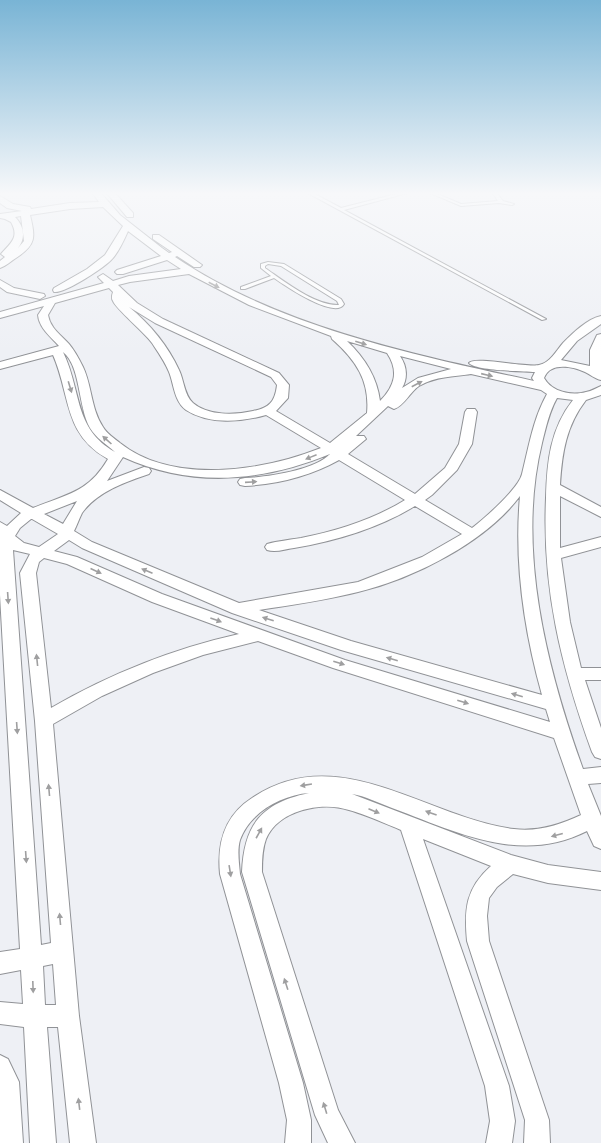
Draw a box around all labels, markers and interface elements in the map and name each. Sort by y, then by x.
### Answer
one-way arrow [208,282,220,288]
one-way arrow [355,340,367,346]
one-way arrow [480,372,493,378]
one-way arrow [412,380,423,387]
one-way arrow [67,381,73,393]
one-way arrow [102,435,113,444]
one-way arrow [306,454,317,460]
one-way arrow [245,479,257,486]
one-way arrow [90,568,101,574]
one-way arrow [142,568,153,574]
one-way arrow [5,592,12,604]
one-way arrow [262,616,274,622]
one-way arrow [211,617,223,623]
one-way arrow [34,654,41,666]
one-way arrow [385,656,397,662]
one-way arrow [333,661,345,667]
one-way arrow [510,692,522,698]
one-way arrow [457,699,469,705]
one-way arrow [14,722,21,734]
one-way arrow [300,782,312,788]
one-way arrow [46,784,53,796]
one-way arrow [369,808,380,814]
one-way arrow [424,810,436,816]
one-way arrow [255,827,262,838]
one-way arrow [550,832,562,838]
one-way arrow [22,851,29,863]
one-way arrow [227,865,233,877]
one-way arrow [57,913,63,925]
one-way arrow [283,977,289,989]
one-way arrow [30,981,36,994]
one-way arrow [75,1098,82,1110]
one-way arrow [322,1101,328,1113]

